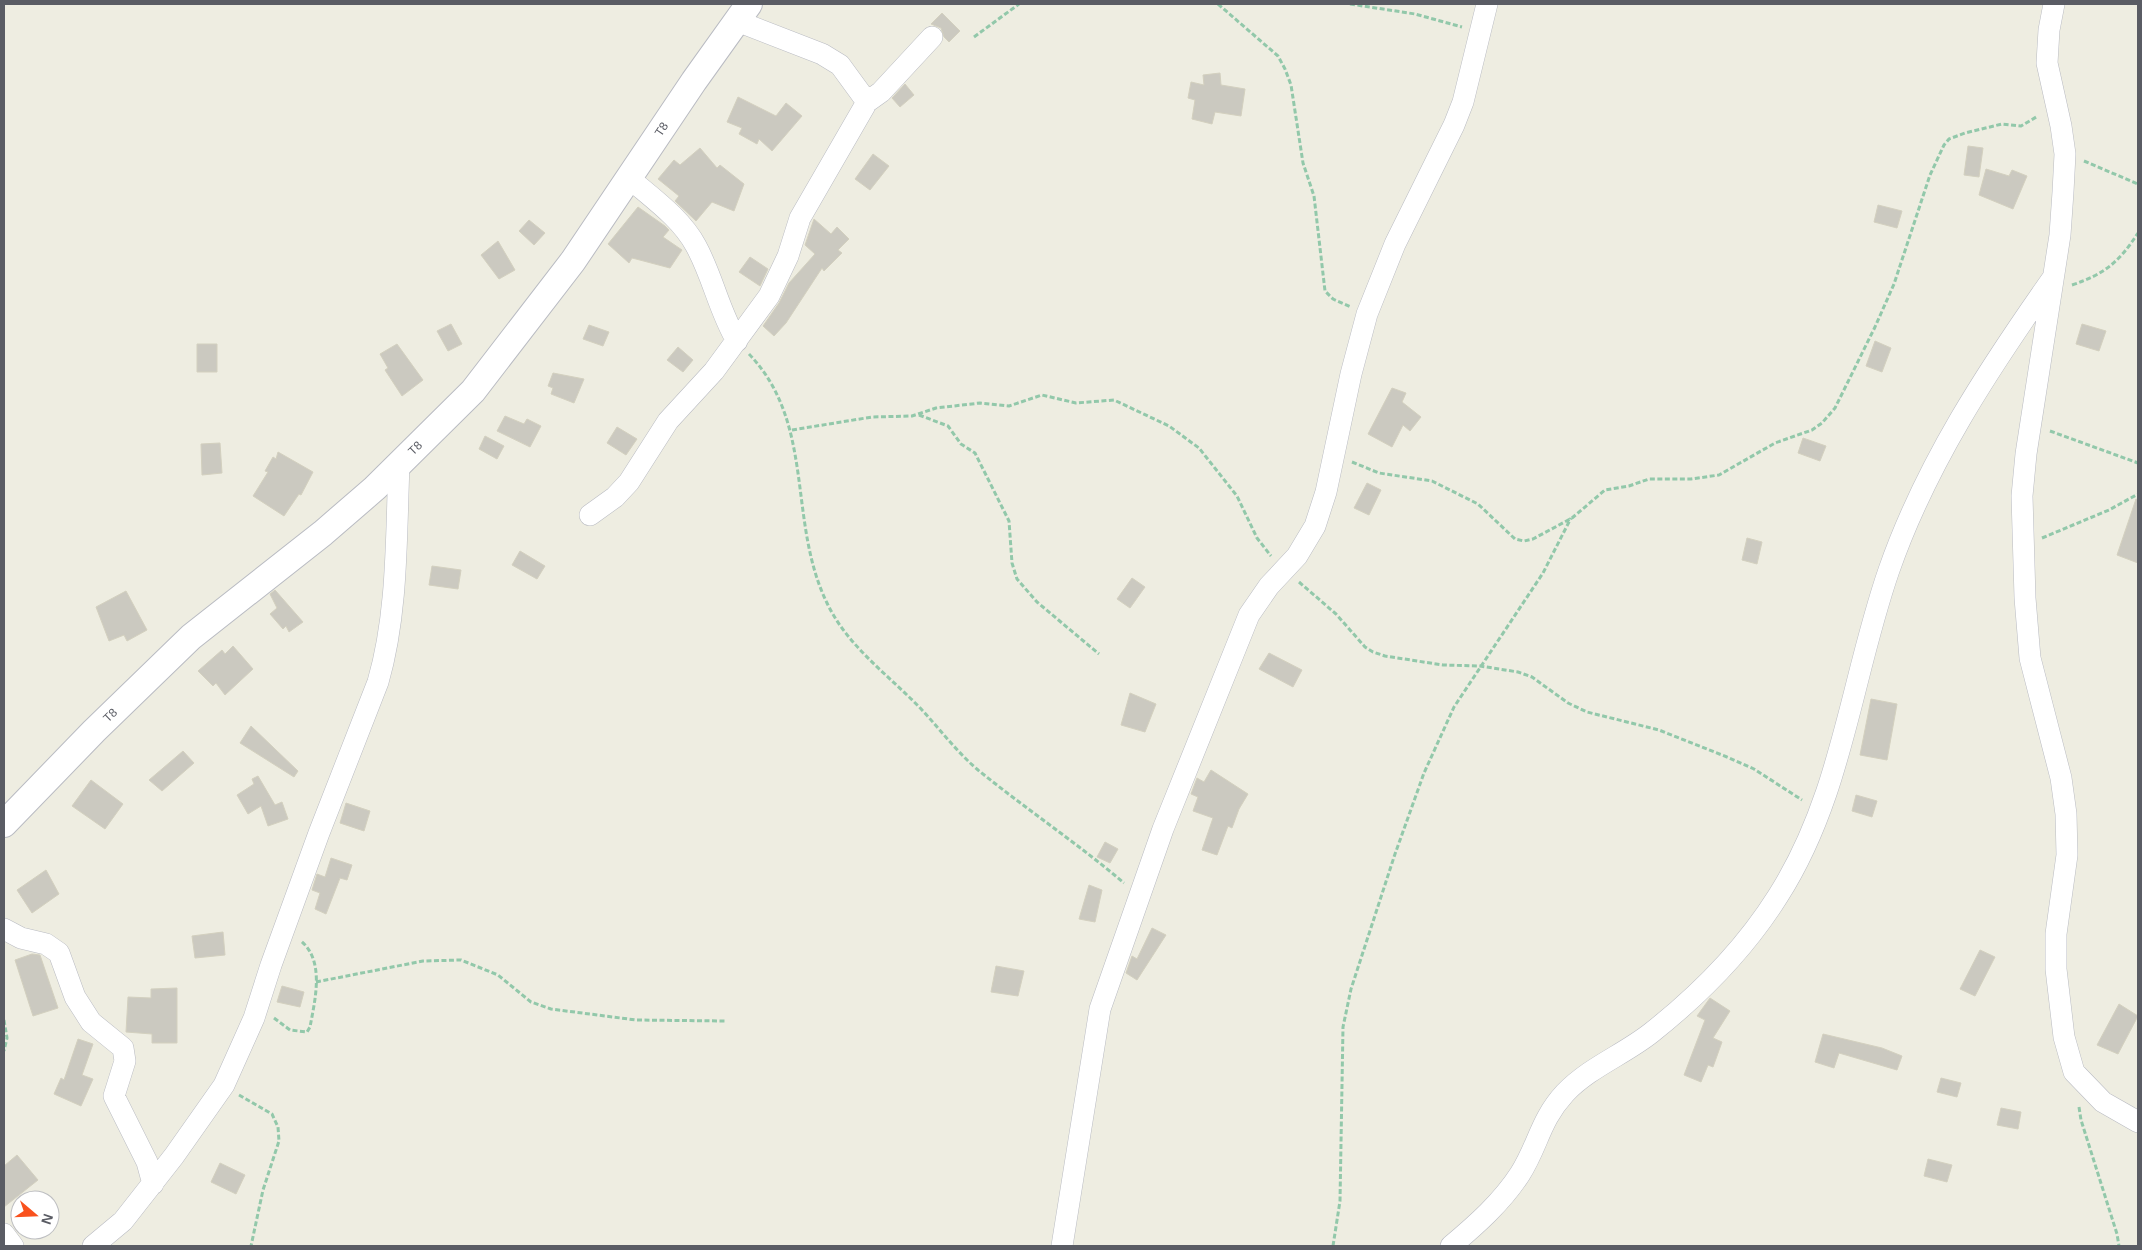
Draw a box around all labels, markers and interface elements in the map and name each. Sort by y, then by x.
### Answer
street label: T8 [652,119,671,139]
street label: T8 [405,438,425,458]
street label: T8 [100,705,120,725]
north arrow [10,1190,60,1240]
text: N [38,1212,57,1227]

